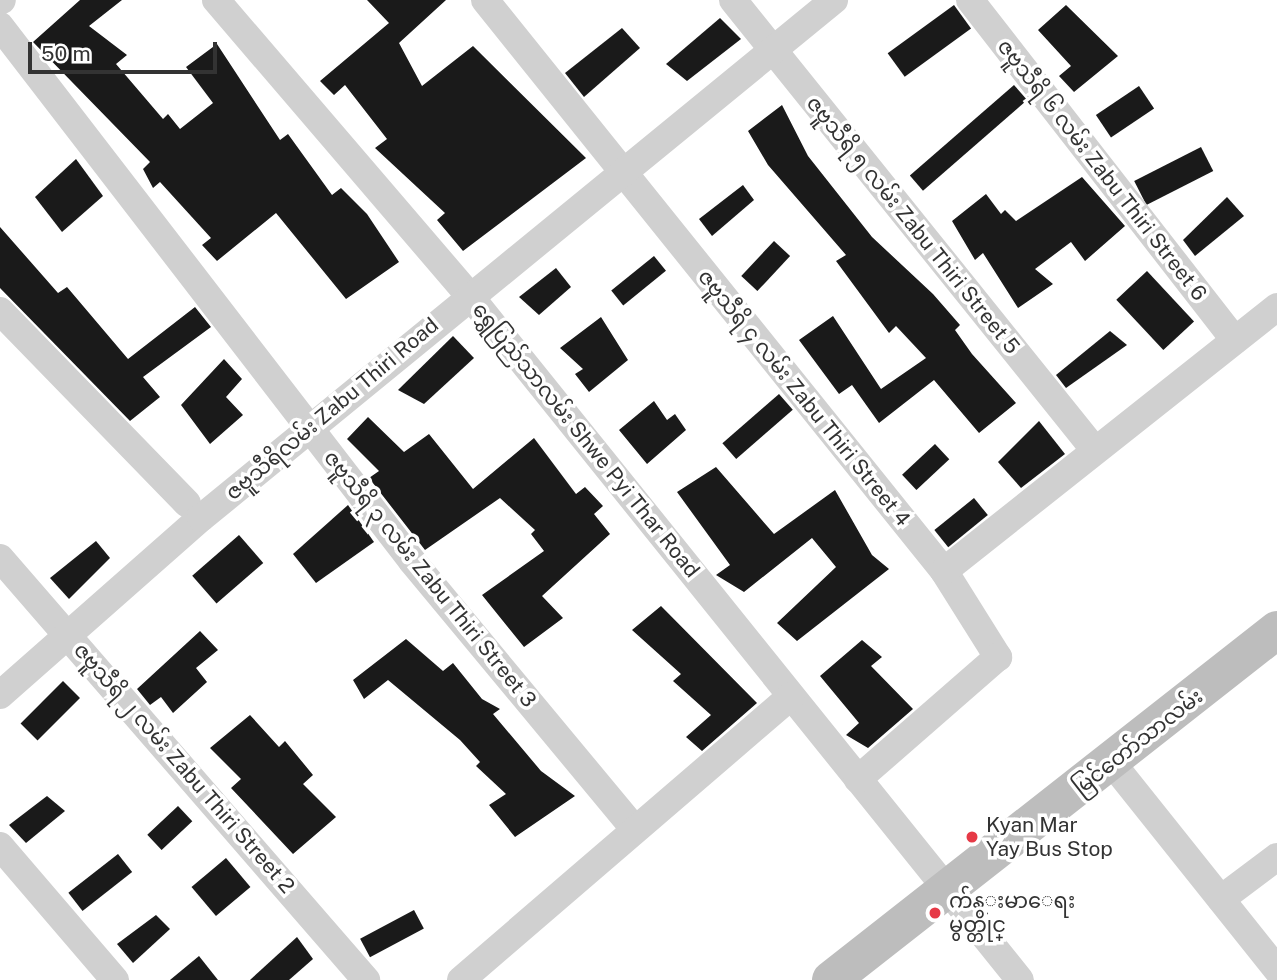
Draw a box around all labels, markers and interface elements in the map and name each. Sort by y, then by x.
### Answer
scale bar [32,28,220,72]
street label: ဇဗူသီရိ ၆ လမ်း Zabu Thiri Street 6 [992,34,1212,306]
text: 50 m [41,41,91,66]
street label: ဇဗူသီရိ ၅ လမ်း Zabu Thiri Street 5 [801,91,1025,359]
street label: ဇဗူသီရိ ၄ လမ်း Zabu Thiri Street 4 [693,265,915,531]
street label: ရွှေပြည်သာလမ်း Shwe Pyi Thar Road [467,297,705,583]
street label: ဇဗူသီရိလမ်း Zabu Thiri Road [221,313,443,505]
street label: ဇဗူသီရိ ၃ လမ်း Zabu Thiri Street 3 [319,446,541,712]
street label: ဇဗူသီရိ ၂ လမ်း Zabu Thiri Street 2 [68,638,300,898]
street label: မြင်တော်သာလမ်း [1068,684,1208,800]
place label: Kyan Mar Yay Bus Stop [986,812,1113,862]
marker: Kyan Mar Yay Bus Stop [964,829,980,845]
place label: က်န္းမာေရး မွတ္တိုင္ [949,888,1075,938]
marker: က်န္းမာေရး မွတ္တိုင္ [927,905,943,921]

